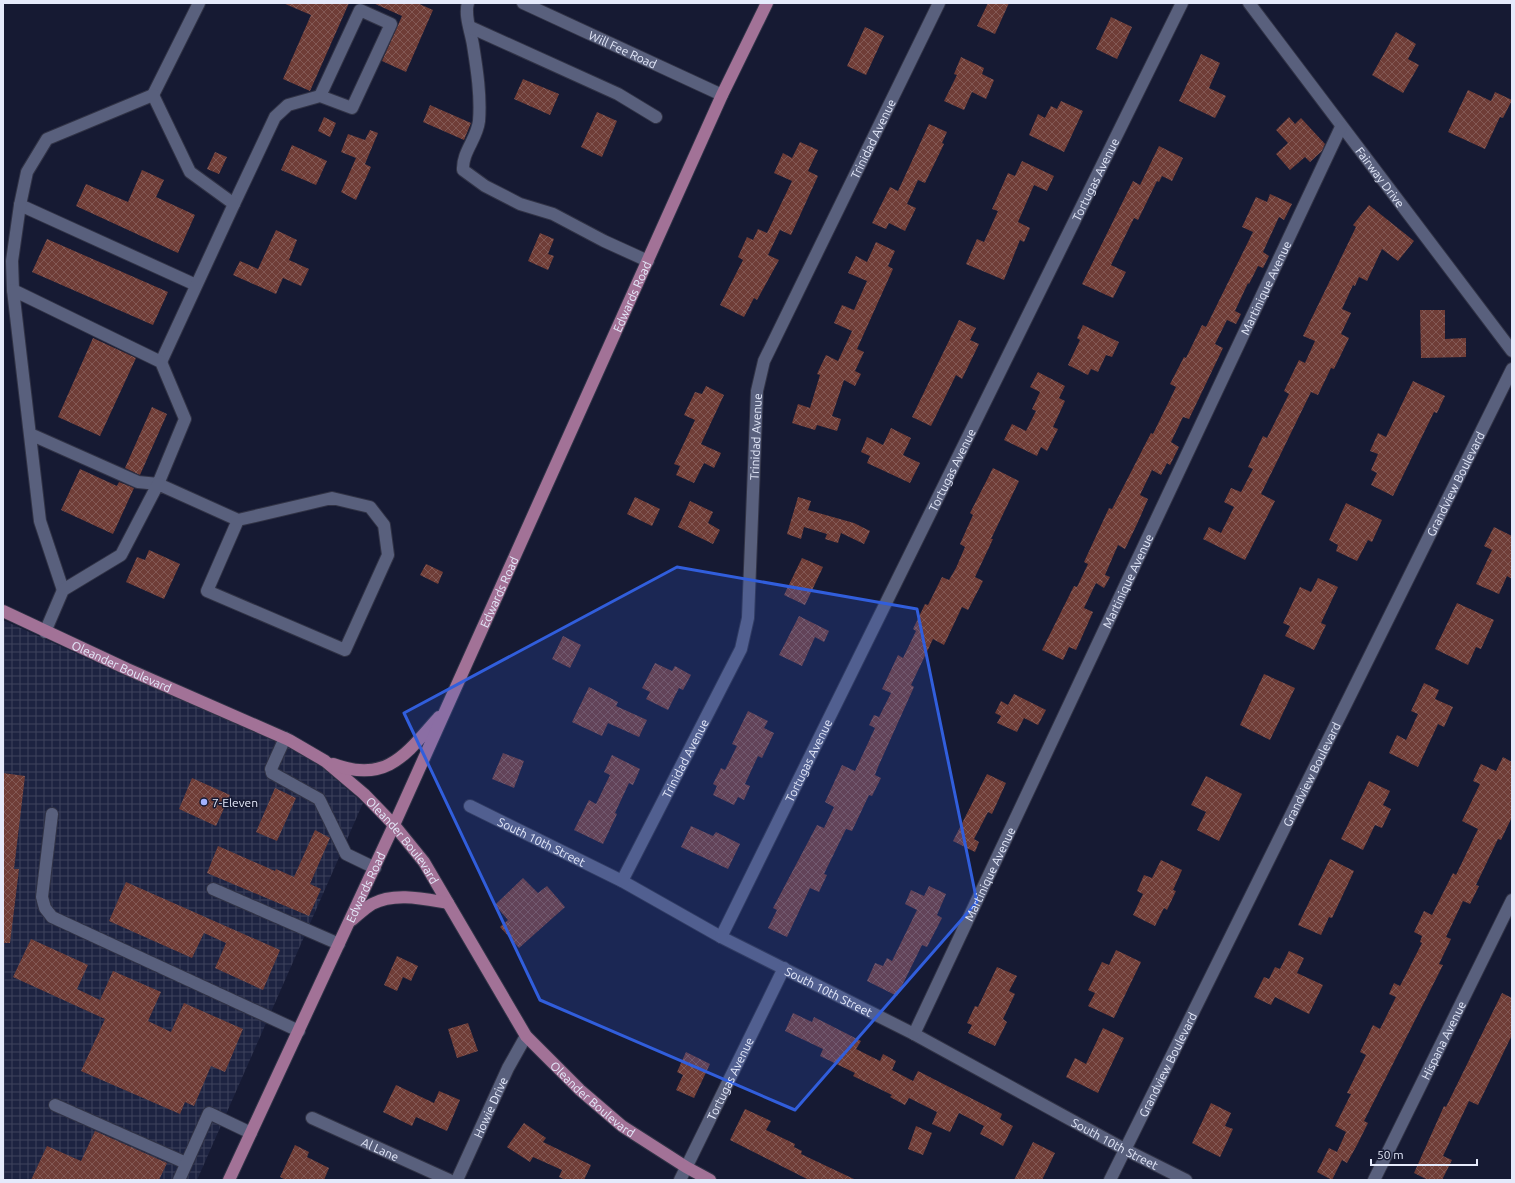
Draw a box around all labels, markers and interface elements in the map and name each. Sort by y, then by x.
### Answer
street label: Will Fee Road [587,28,659,70]
street label: Trinidad Avenue [848,97,898,181]
street label: Tortugas Avenue [1069,136,1121,223]
street label: Fairway Drive [1353,144,1407,210]
street label: Martinique Avenue [1238,239,1293,337]
street label: Edwards Road [610,259,653,334]
street label: Trinidad Avenue [747,393,763,480]
street label: Tortugas Avenue [926,426,978,513]
street label: Grandview Boulevard [1424,429,1486,538]
street label: Martinique Avenue [1100,532,1155,630]
street label: Edwards Road [477,554,520,629]
street label: Oleander Boulevard [70,638,174,694]
street label: Trinidad Avenue [659,717,711,800]
street label: Tortugas Avenue [782,717,834,804]
street label: Grandview Boulevard [1280,720,1343,829]
street label: Oleander Boulevard [364,794,442,886]
place label: 7-Eleven [212,796,258,809]
marker: 7-Eleven [199,797,209,807]
street label: South 10th Street [496,814,588,869]
street label: Martinique Avenue [962,825,1017,923]
street label: Edwards Road [343,850,387,924]
street label: South 10th Street [783,964,875,1019]
street label: Hispana Avenue [1418,999,1468,1082]
street label: Grandview Boulevard [1136,1010,1199,1119]
street label: Tortugas Avenue [704,1035,756,1122]
street label: Oleander Boulevard [548,1058,638,1139]
street label: Howie Drive [471,1075,510,1140]
street label: South 10th Street [1069,1115,1161,1172]
street label: Al Lane [360,1135,401,1163]
scale bar [1371,1141,1477,1167]
text: 50 m [1377,1148,1404,1161]

